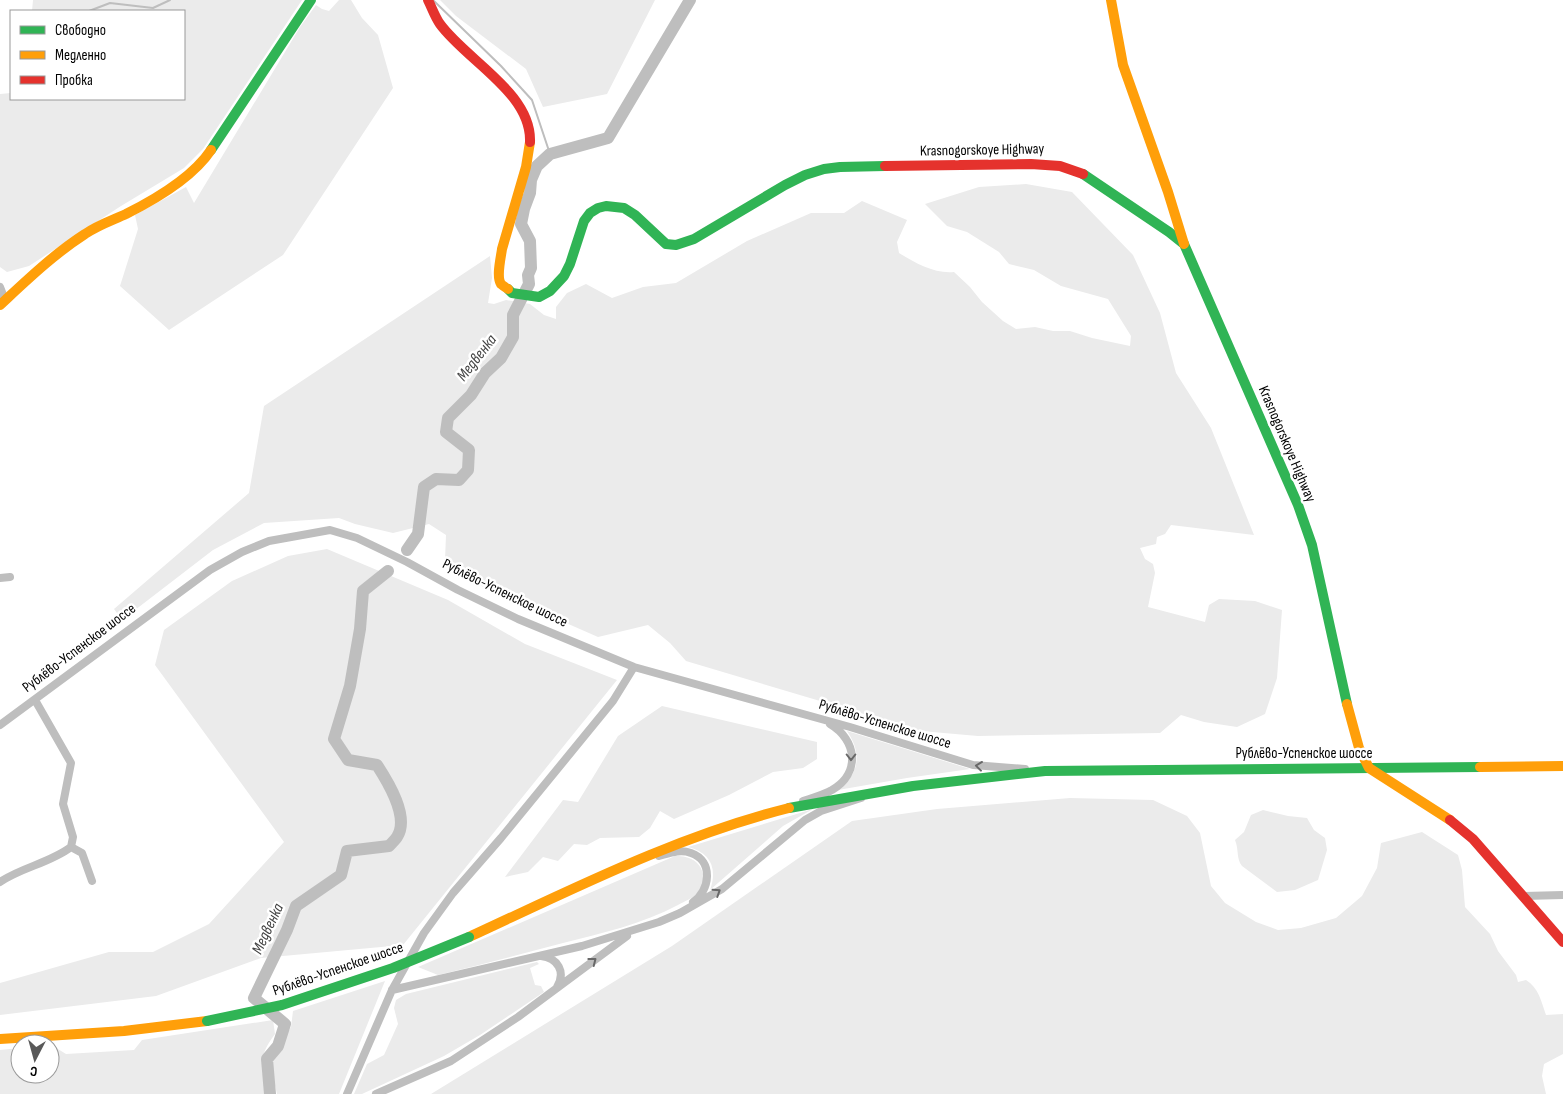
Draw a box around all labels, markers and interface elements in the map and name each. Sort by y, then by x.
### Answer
legend [10,10,185,100]
text: Свободно [55,21,106,40]
text: Медленно [55,46,106,65]
text: Пробка [55,71,93,90]
street label: Krasnogorskoye Highway [920,139,1045,161]
water label: Медвенка [453,331,501,385]
street label: Krasnogorskoye Highway [1254,383,1320,505]
street label: Рублёво-Успенское шоссе [439,554,571,632]
street label: Рублёво-Успенское шоссе [19,599,139,697]
street label: Рублёво-Успенское шоссе [817,695,953,753]
street label: Рублёво-Успенское шоссе [1235,744,1373,763]
one-way arrow [846,754,856,761]
one-way arrow [975,761,983,772]
one-way arrow [712,888,721,898]
water label: Медвенка [248,900,288,957]
street label: Рублёво-Успенское шоссе [270,938,406,1000]
one-way arrow [587,958,596,966]
north arrow [10,1034,60,1084]
text: С [29,1063,38,1080]

